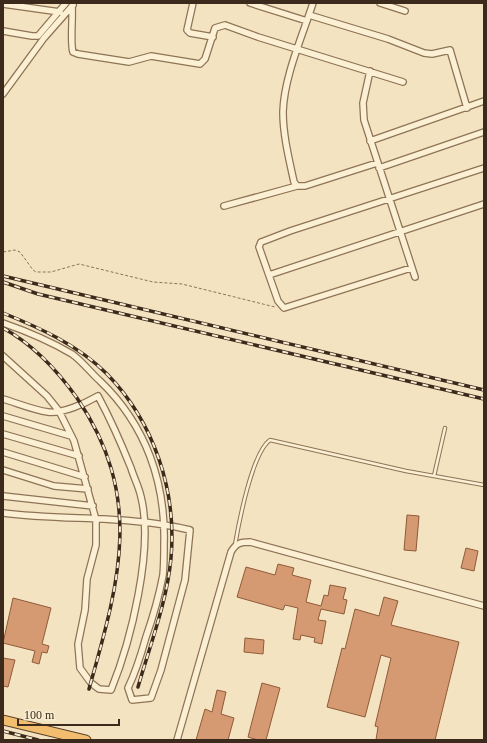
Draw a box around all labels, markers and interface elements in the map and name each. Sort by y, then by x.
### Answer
scale bar [18,701,119,727]
text: 100 m [24,708,55,722]

